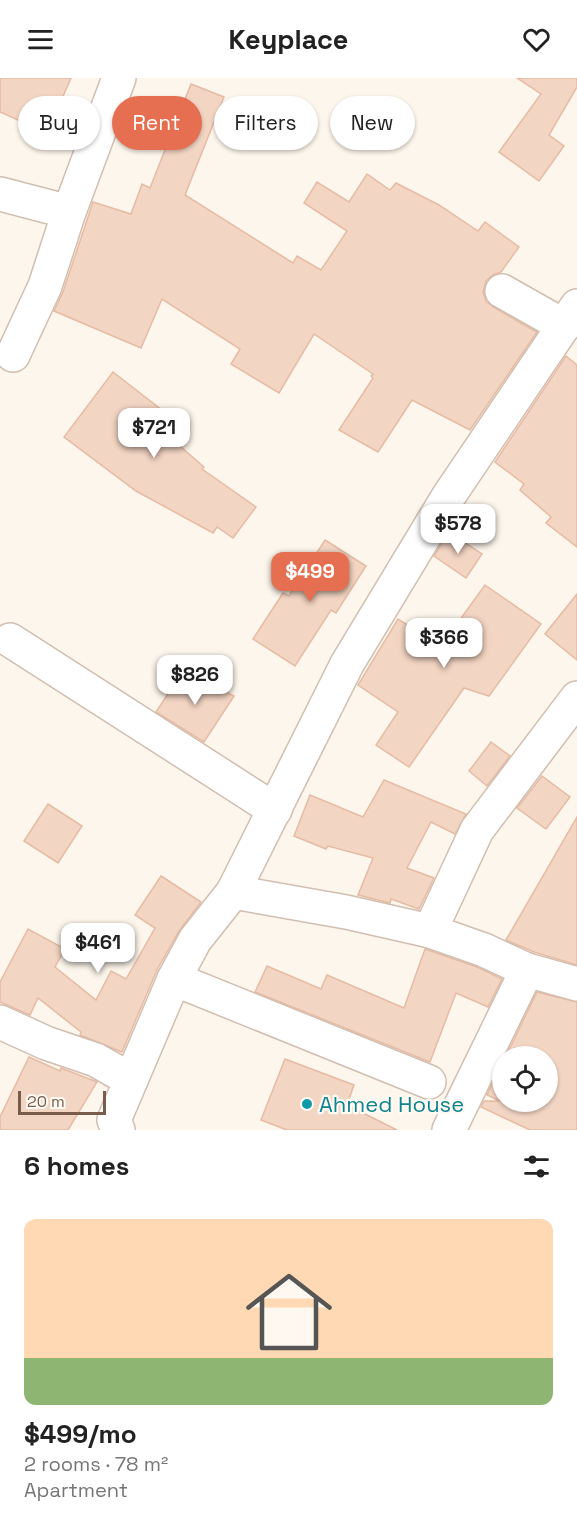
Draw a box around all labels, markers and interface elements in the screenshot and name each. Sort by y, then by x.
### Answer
text: Keyplace [229,22,348,57]
icon: menu [24,23,57,56]
icon: heart [520,23,553,56]
chip: Buy [18,96,100,150]
chip: Rent [112,96,202,150]
chip: Filters [214,96,318,150]
chip: New [330,96,415,150]
pin: $721 [118,408,190,459]
text: $721 [132,414,176,440]
pin: $578 [422,504,494,555]
text: $578 [435,510,481,536]
pin: $499 [274,552,346,603]
text: $499 [285,558,335,584]
pin: $366 [408,618,480,669]
text: $366 [420,624,469,650]
pin: $826 [159,655,231,706]
text: $826 [171,661,219,687]
pin: $461 [62,923,134,974]
text: $461 [75,929,121,955]
map controls [492,1046,558,1112]
button: locate [492,1046,558,1112]
scale bar [18,1088,106,1116]
place label: Ahmed House [319,1090,464,1118]
text: 20 m [27,1091,65,1112]
marker: Ahmed House [300,1097,314,1111]
text: 6 homes [24,1149,129,1183]
icon: filters [520,1150,553,1183]
icon: home [235,1258,343,1366]
text: $499/mo [24,1417,137,1451]
text: 2 rooms · 78 m² [24,1451,168,1477]
text: Apartment [24,1477,128,1503]

